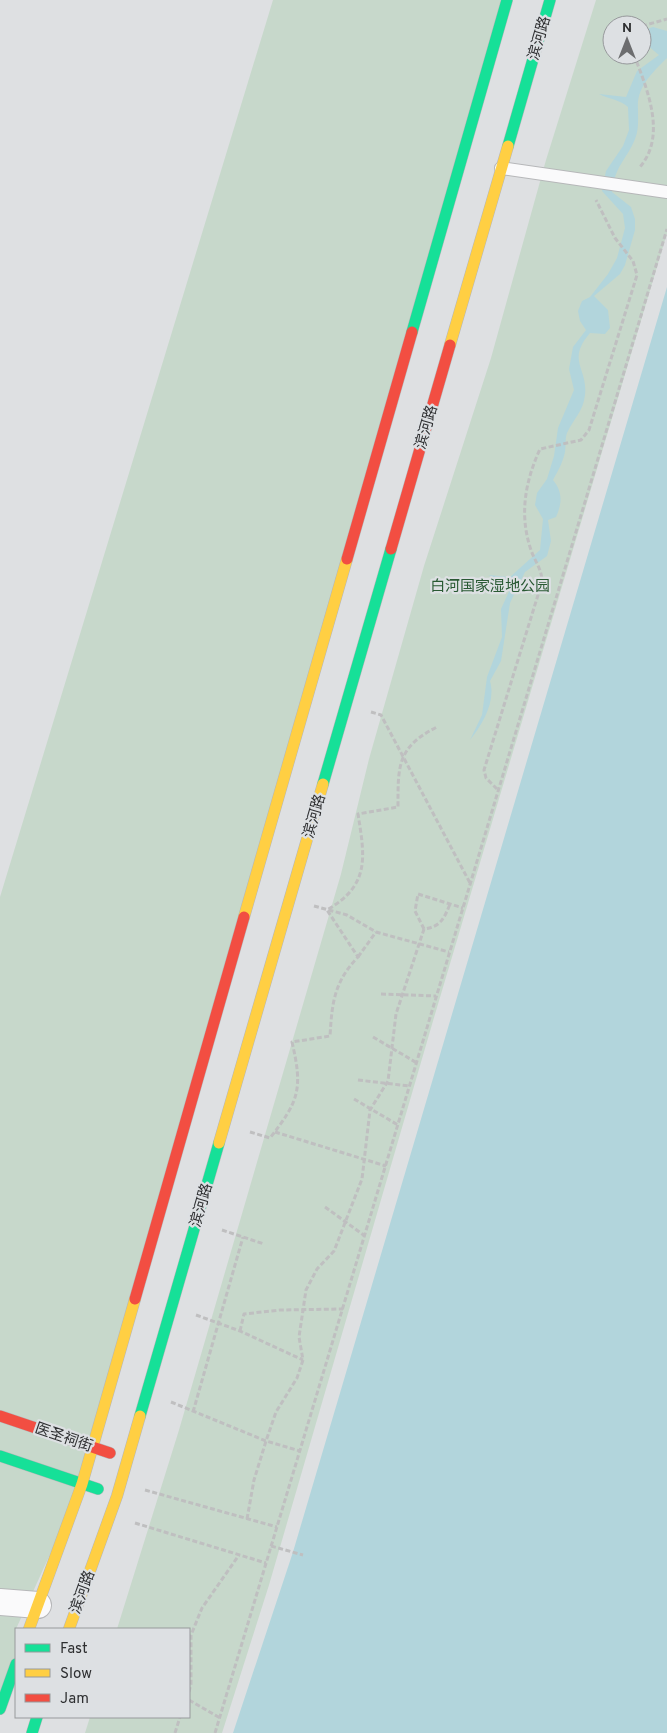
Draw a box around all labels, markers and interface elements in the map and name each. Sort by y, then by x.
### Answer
street label: 滨河路 [525,14,556,63]
north arrow [602,15,652,65]
text: N [622,20,632,37]
street label: 滨河路 [412,403,443,452]
park label: 白河国家湿地公园 [430,578,550,597]
street label: 滨河路 [300,792,331,841]
street label: 滨河路 [187,1181,218,1230]
street label: 医圣祠街 [32,1420,95,1457]
street label: 滨河路 [67,1568,100,1617]
legend [15,1628,190,1718]
text: Fast [60,1640,88,1659]
text: Slow [60,1665,92,1684]
text: Jam [60,1690,89,1709]

